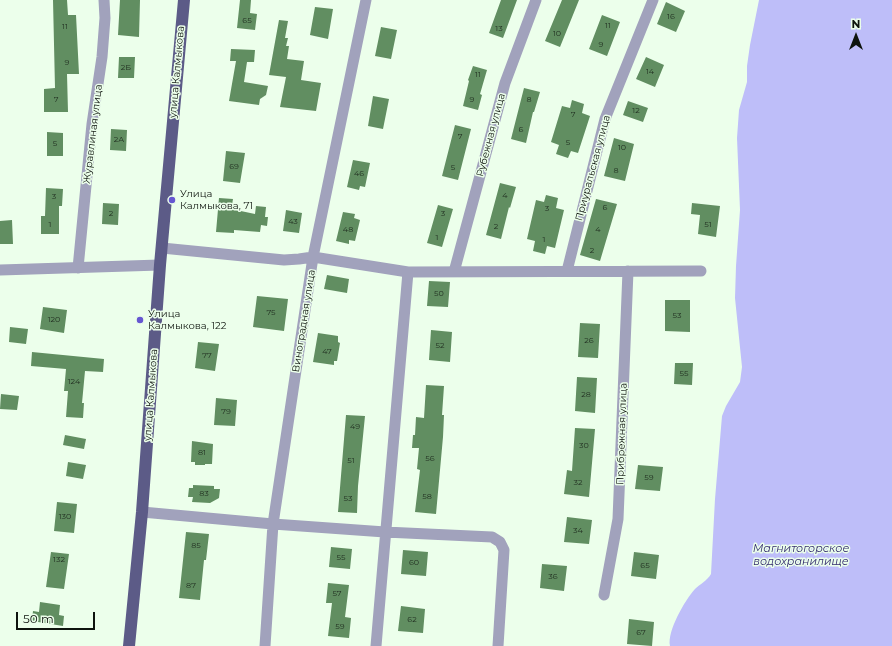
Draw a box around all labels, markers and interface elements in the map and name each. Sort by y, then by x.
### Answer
house number: 16 [667,12,675,22]
house number: 65 [242,16,252,26]
north arrow [836,16,876,56]
text: N [852,17,860,31]
house number: 11 [605,21,611,31]
house number: 11 [62,22,68,32]
house number: 13 [495,24,503,34]
street label: улица Калмыкова [167,25,187,119]
house number: 10 [553,29,561,39]
house number: 9 [599,40,603,50]
house number: 9 [65,58,69,68]
house number: 2Б [121,63,131,73]
house number: 14 [646,67,654,77]
house number: 11 [475,70,481,80]
street label: Журавлиная улица [81,84,105,184]
street label: Рубежная улица [474,92,508,178]
house number: 7 [54,95,58,105]
house number: 9 [470,95,474,105]
house number: 8 [526,95,532,105]
house number: 12 [632,106,640,116]
house number: 7 [571,110,575,120]
street label: Приуральская улица [573,114,613,222]
house number: 6 [519,125,523,135]
house number: 7 [458,132,462,142]
house number: 2А [114,135,124,145]
house number: 5 [566,138,570,148]
house number: 5 [53,139,57,149]
house number: 10 [618,143,626,153]
house number: 69 [229,162,239,172]
house number: 5 [451,163,455,173]
house number: 8 [613,166,619,176]
house number: 46 [354,169,364,179]
place label: Улица Калмыкова, 71 [180,188,253,212]
house number: 4 [502,191,508,201]
house number: 3 [52,192,56,202]
marker: Улица Калмыкова, 71 [167,195,177,205]
house number: 6 [603,203,607,213]
house number: 3 [545,204,549,214]
house number: 2 [109,209,113,219]
house number: 3 [441,209,445,219]
house number: 43 [288,217,298,227]
house number: 1 [49,220,51,230]
house number: 51 [704,220,712,230]
house number: 2 [494,222,498,232]
house number: 48 [343,225,353,235]
house number: 4 [595,225,601,235]
house number: 1 [436,233,438,243]
house number: 1 [543,235,545,245]
house number: 2 [590,246,594,256]
street label: Виноградная улица [290,269,318,373]
house number: 50 [434,289,444,299]
place label: Улица Калмыкова, 122 [148,308,226,332]
house number: 75 [266,308,276,318]
house number: 53 [673,311,681,321]
house number: 120 [48,315,60,325]
marker: Улица Калмыкова, 122 [135,315,145,325]
house number: 26 [584,336,594,346]
house number: 52 [435,341,445,351]
house number: 47 [322,347,332,357]
street label: улица Калмыкова [142,348,160,442]
house number: 77 [202,351,212,361]
house number: 55 [679,369,689,379]
house number: 124 [68,377,80,387]
street label: Прибрежная улица [614,383,630,485]
house number: 28 [581,390,591,400]
house number: 79 [221,407,231,417]
house number: 49 [350,422,360,432]
house number: 30 [579,441,589,451]
house number: 81 [198,448,206,458]
house number: 56 [425,454,435,464]
house number: 51 [347,456,355,466]
house number: 59 [644,473,654,483]
house number: 32 [573,478,583,488]
house number: 83 [199,489,209,499]
house number: 58 [422,492,432,502]
house number: 53 [344,494,352,504]
house number: 130 [59,512,71,522]
house number: 34 [573,526,583,536]
house number: 85 [191,541,201,551]
water label: Магнитогорское водохранилище [753,542,849,568]
house number: 55 [336,553,346,563]
house number: 132 [53,555,65,565]
house number: 60 [409,558,419,568]
house number: 65 [640,561,650,571]
house number: 36 [548,572,558,582]
house number: 87 [186,581,196,591]
house number: 57 [332,589,342,599]
scale bar [18,604,97,630]
text: 50 m [23,611,54,626]
house number: 62 [407,615,417,625]
house number: 59 [335,622,345,632]
house number: 67 [636,628,646,638]

